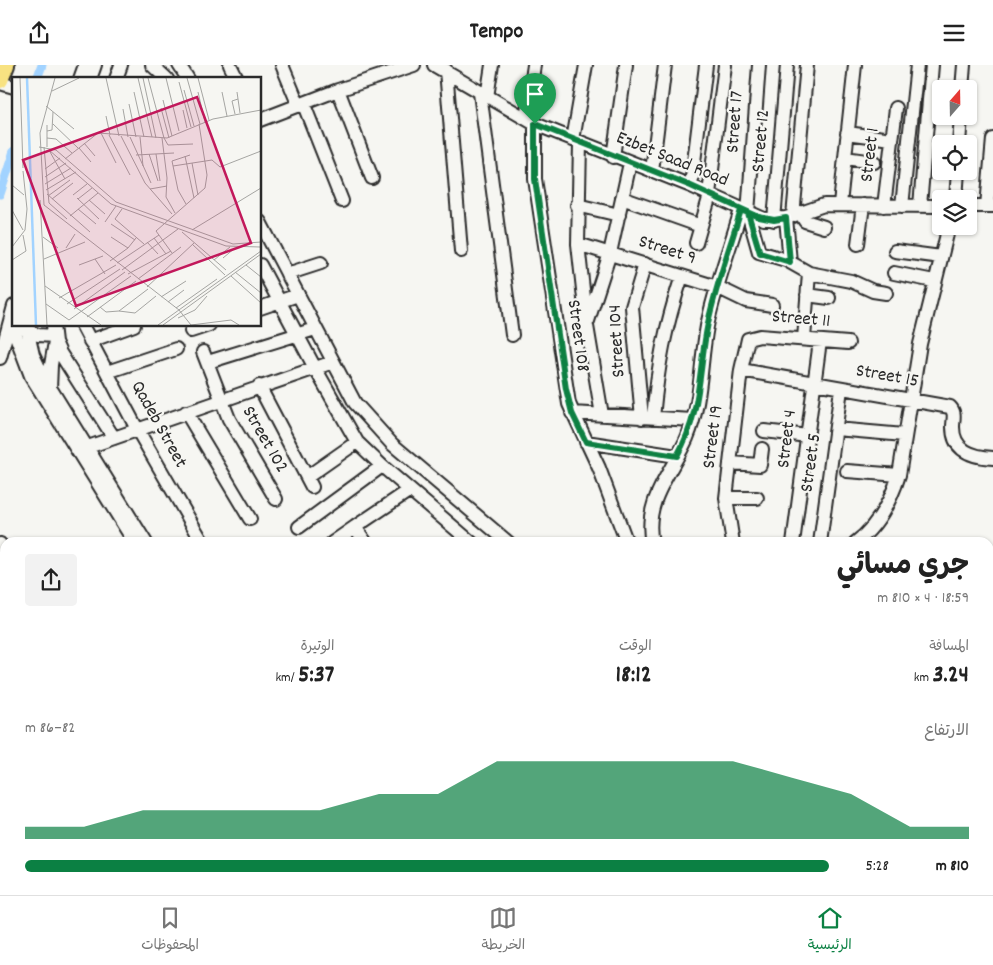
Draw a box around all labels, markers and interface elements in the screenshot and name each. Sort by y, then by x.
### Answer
text: Tempo [470,17,523,48]
icon: share [25,19,53,47]
icon: menu [940,19,968,47]
pin [514,73,556,124]
inset map [12,77,261,326]
icon: arrive [521,80,549,108]
north arrow [932,80,978,125]
map controls [932,80,977,235]
street label: Street 17 [720,90,752,154]
street label: Street 12 [746,108,778,174]
street label: Ezbet Saad Road [612,125,732,195]
street label: Street 1 [854,126,888,184]
button: locate [932,135,977,180]
button: layers [932,190,977,235]
street label: Street 9 [635,229,699,273]
street label: Street 108 [559,298,595,374]
street label: Street 104 [603,304,633,378]
street label: Street 11 [771,304,831,336]
street label: Street 15 [853,358,921,396]
street label: Qadeb Street [123,376,193,474]
street label: Street 102 [234,401,294,479]
street label: Street 19 [697,404,731,470]
street label: Street 4 [771,408,805,470]
street label: Street 5 [795,432,829,494]
text: جري مسائي [837,548,969,588]
button: share [25,554,77,606]
text: 18:59 · 4 × 810 m [877,587,969,610]
text: الوتيرة [301,637,334,657]
text: الوقت [619,637,652,657]
text: المسافة [929,637,969,657]
text: 5:37 [298,658,334,694]
text: 18:12 [616,658,652,694]
text: 3.24 [932,658,969,694]
text: /km [275,668,298,688]
text: km [914,668,932,688]
text: 82–86 m [25,717,75,740]
text: الارتفاع [924,720,969,743]
text: 5:28 [866,855,889,878]
text: 810 m [936,855,969,878]
tab: المحفوظات [141,904,199,957]
tab: الخريطة [482,904,525,957]
tab: الرئيسية [808,904,852,957]

